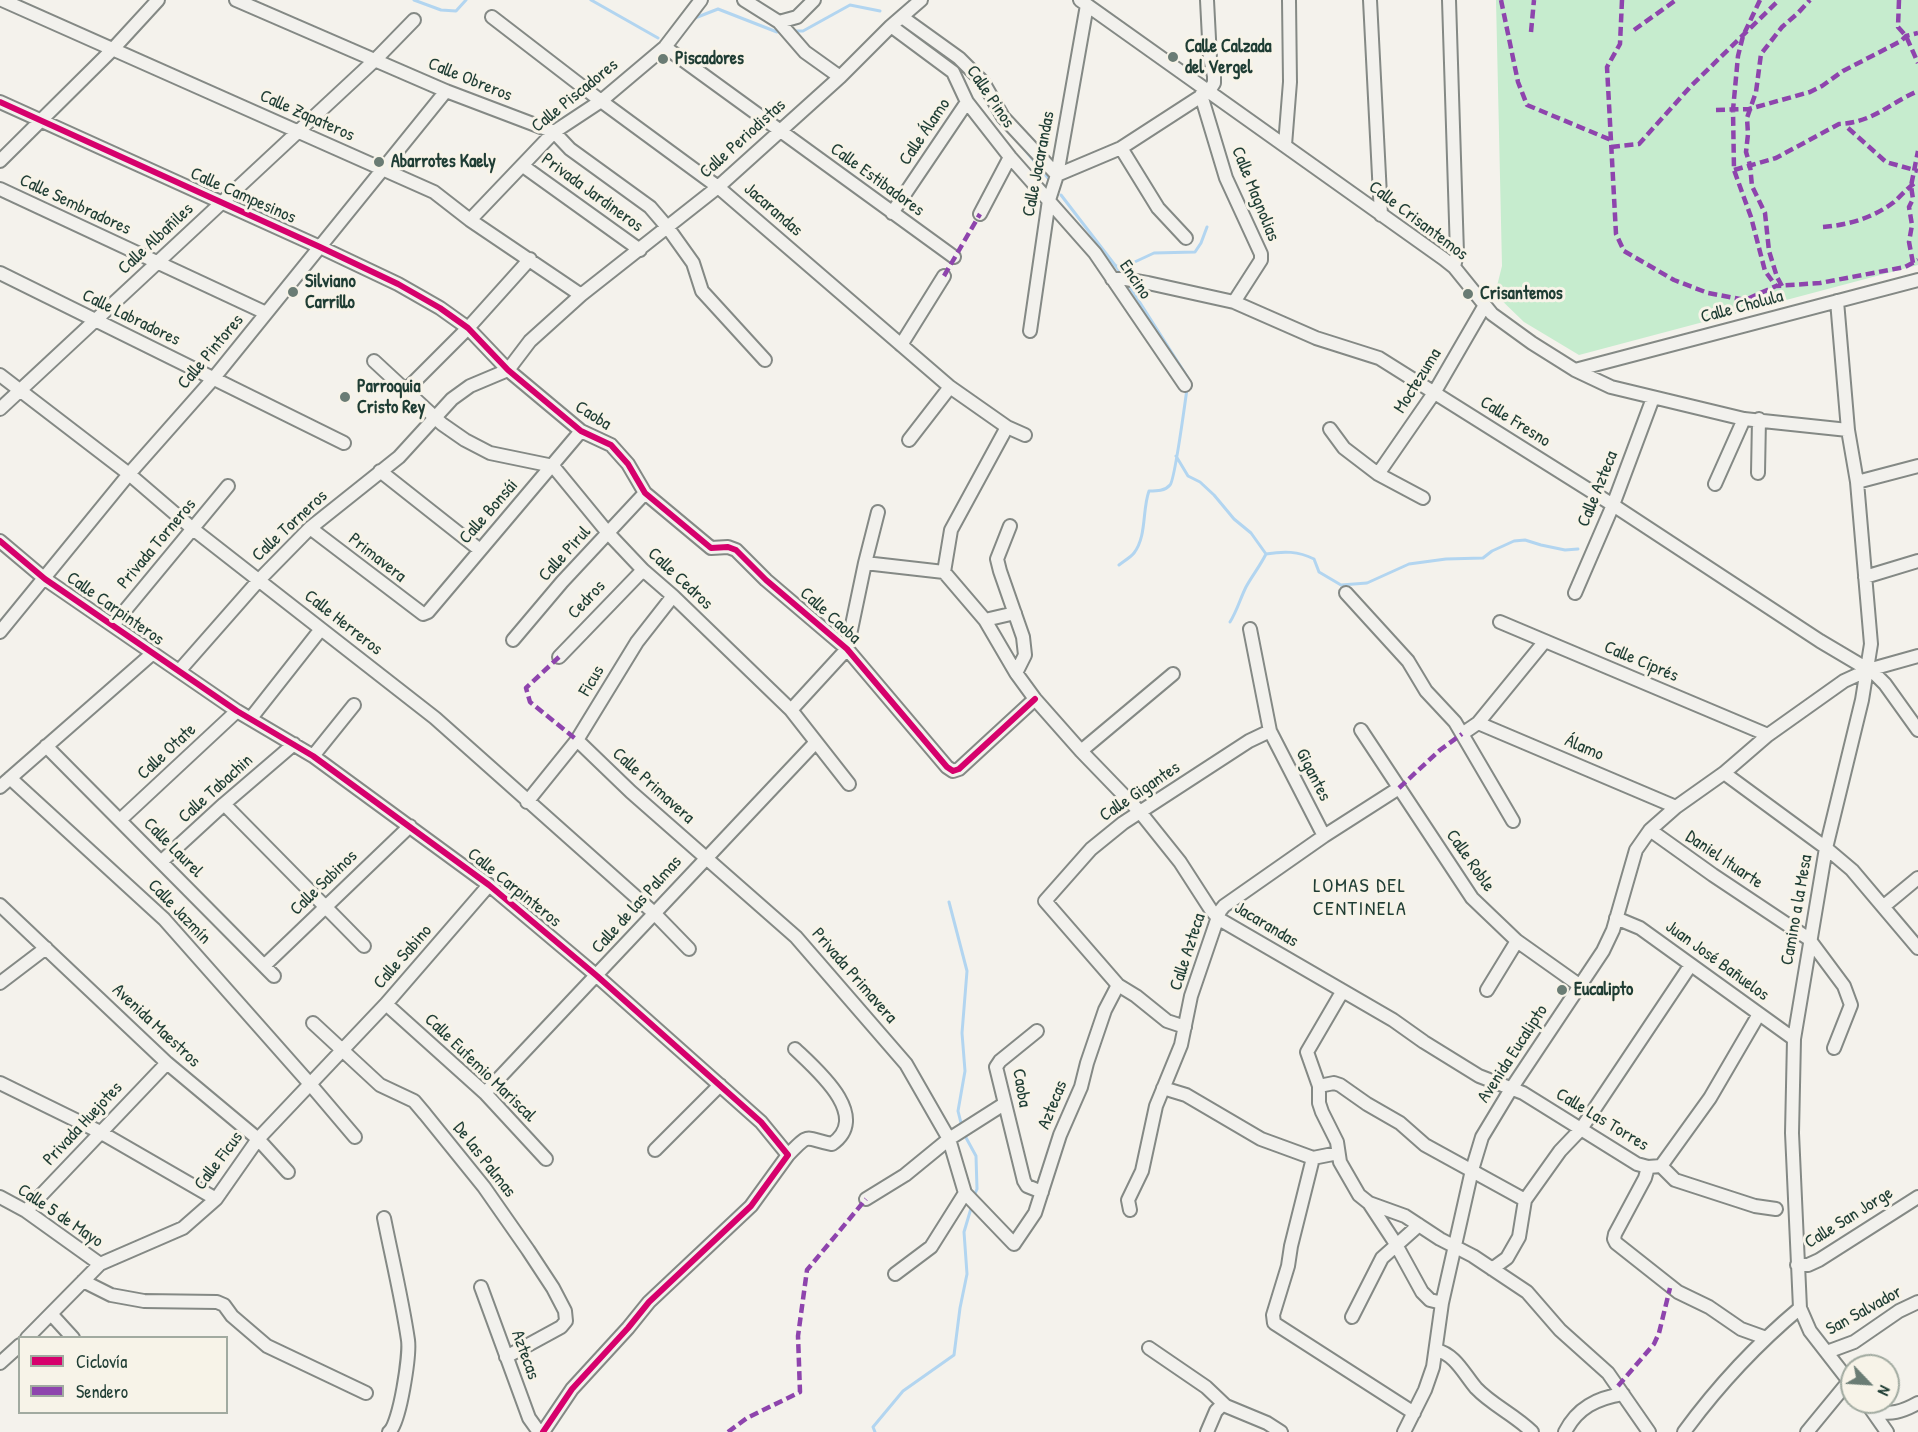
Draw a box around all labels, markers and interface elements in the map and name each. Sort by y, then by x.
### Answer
place label: Calle Calzada del Vergel [1185,36,1272,78]
place label: Piscadores [675,48,744,70]
marker: Calle Calzada del Vergel [1166,50,1180,64]
marker: Piscadores [656,52,670,66]
street label: Calle Obreros [425,53,515,107]
street label: Calle Piscadores [527,55,623,137]
street label: Calle Pinos [961,62,1019,132]
street label: Calle Zapateros [256,86,358,146]
street label: Calle Álamo [895,94,955,170]
street label: Calle Periodistas [696,95,790,183]
street label: Calle Jacarandas [1018,109,1060,219]
street label: Calle Estibadores [826,139,928,221]
street label: Calle Magnolias [1226,144,1284,244]
street label: Privada Jardineros [537,149,647,237]
place label: Abarrotes Kaely [391,151,496,173]
marker: Abarrotes Kaely [372,155,386,169]
street label: Calle Campesinos [187,163,299,229]
street label: Calle Sembradores [16,170,134,240]
street label: Calle Crisantemos [1364,177,1472,265]
street label: Jacarandas [739,179,807,241]
street label: Calle Albañiles [114,199,198,279]
street label: Encino [1114,256,1156,304]
place label: Silviano Carrillo [305,271,356,314]
place label: Crisantemos [1480,283,1563,305]
street label: Calle Labradores [78,285,184,351]
marker: Silviano Carrillo [286,285,300,299]
street label: Calle Cholula [1698,286,1786,328]
marker: Crisantemos [1461,287,1475,301]
street label: Calle Pintores [173,310,249,394]
street label: Moctezuma [1390,345,1446,417]
place label: Parroquia Cristo Rey [357,376,425,418]
marker: Parroquia Cristo Rey [338,390,352,404]
street label: Calle Fresno [1476,392,1554,452]
street label: Caoba [571,397,615,435]
street label: Calle Azteca [1573,448,1623,530]
street label: Calle Bonsái [455,475,523,549]
street label: Calle Torneros [248,486,332,566]
street label: Privada Torneros [113,494,201,594]
street label: Calle Pirul [534,522,596,586]
street label: Primavera [344,529,410,587]
street label: Calle Cedros [643,543,717,615]
street label: Calle Carpinteros [62,567,168,651]
street label: Cedros [564,576,610,624]
street label: Calle Caoba [795,583,865,649]
street label: Calle Herreros [299,586,387,660]
street label: Calle Ciprés [1601,637,1681,687]
street label: Ficus [575,662,609,700]
street label: Calle Otate [133,719,201,785]
street label: Álamo [1561,730,1607,766]
street label: Calle Primavera [607,743,699,829]
street label: Gigantes [1291,745,1335,805]
street label: Calle Tabachin [174,750,258,828]
street label: Calle Gigantes [1096,757,1184,827]
street label: Calle Laurel [139,814,207,882]
street label: Calle Roble [1441,826,1499,896]
street label: Daniel Ituarte [1681,826,1767,894]
street label: Calle Carpinteros [463,844,565,932]
street label: Calle Sabinos [286,846,362,920]
street label: Calle de las Palmas [588,852,686,958]
street label: Camino a la Mesa [1777,853,1817,967]
street label: Calle Jazmín [143,875,215,949]
district label: LOMAS DEL CENTINELA [1313,875,1407,922]
street label: Jacarandas [1230,897,1302,953]
street label: Calle Azteca [1165,911,1211,993]
street label: Juan José Bañuelos [1661,916,1773,1006]
street label: Calle Sabino [369,920,437,994]
street label: Privada Primavera [807,924,901,1028]
place label: Eucalipto [1574,979,1633,1001]
street label: Avenida Maestros [107,980,205,1072]
marker: Eucalipto [1555,983,1569,997]
street label: Avenida Eucalipto [1473,1001,1553,1107]
street label: Calle Eufemio Mariscal [420,1009,540,1127]
street label: Caoba [1007,1067,1035,1109]
street label: Aztecas [1033,1077,1073,1133]
street label: Privada Huejotes [39,1078,127,1170]
street label: Calle Las Torres [1552,1084,1652,1156]
street label: De las Palmas [448,1118,520,1202]
street label: Calle Ficus [190,1127,248,1195]
street label: Calle 5 de Mayo [13,1179,107,1253]
street label: Calle San Jorge [1801,1182,1897,1254]
street label: San Salvador [1822,1281,1906,1341]
street label: Aztecas [506,1327,544,1383]
legend [18,1336,228,1414]
text: Ciclovía [76,1349,127,1374]
north arrow [1840,1354,1900,1414]
text: Sendero [76,1379,128,1404]
text: N [1873,1382,1896,1399]

